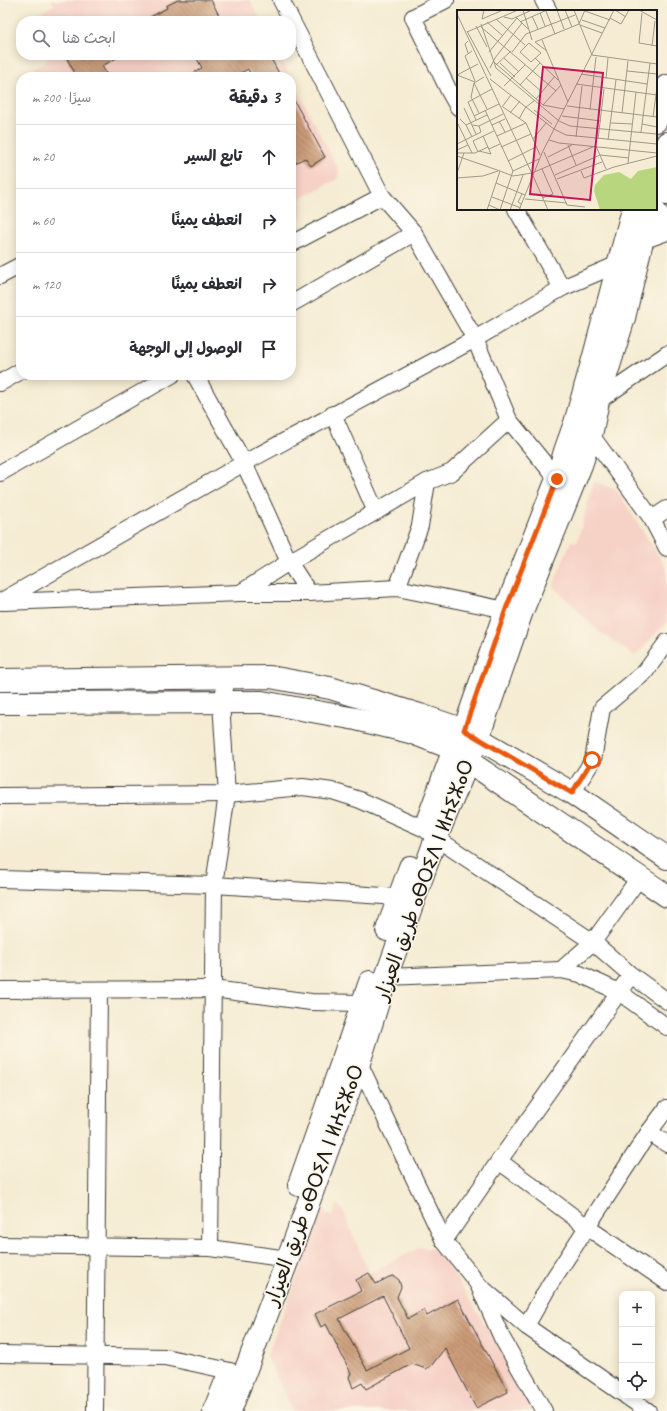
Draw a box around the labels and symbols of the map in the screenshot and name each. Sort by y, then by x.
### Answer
inset map [457,10,657,210]
route end [548,470,566,488]
route start [583,751,601,769]
street label: طريق العيزار ⴰⴱⵔⵉⴷ ⵏ ⵍⵄⵉⵣⴰⵔ [368,756,479,1006]
street label: طريق العيزار ⴰⴱⵔⵉⴷ ⵏ ⵍⵄⵉⵣⴰⵔ [258,1061,369,1311]

